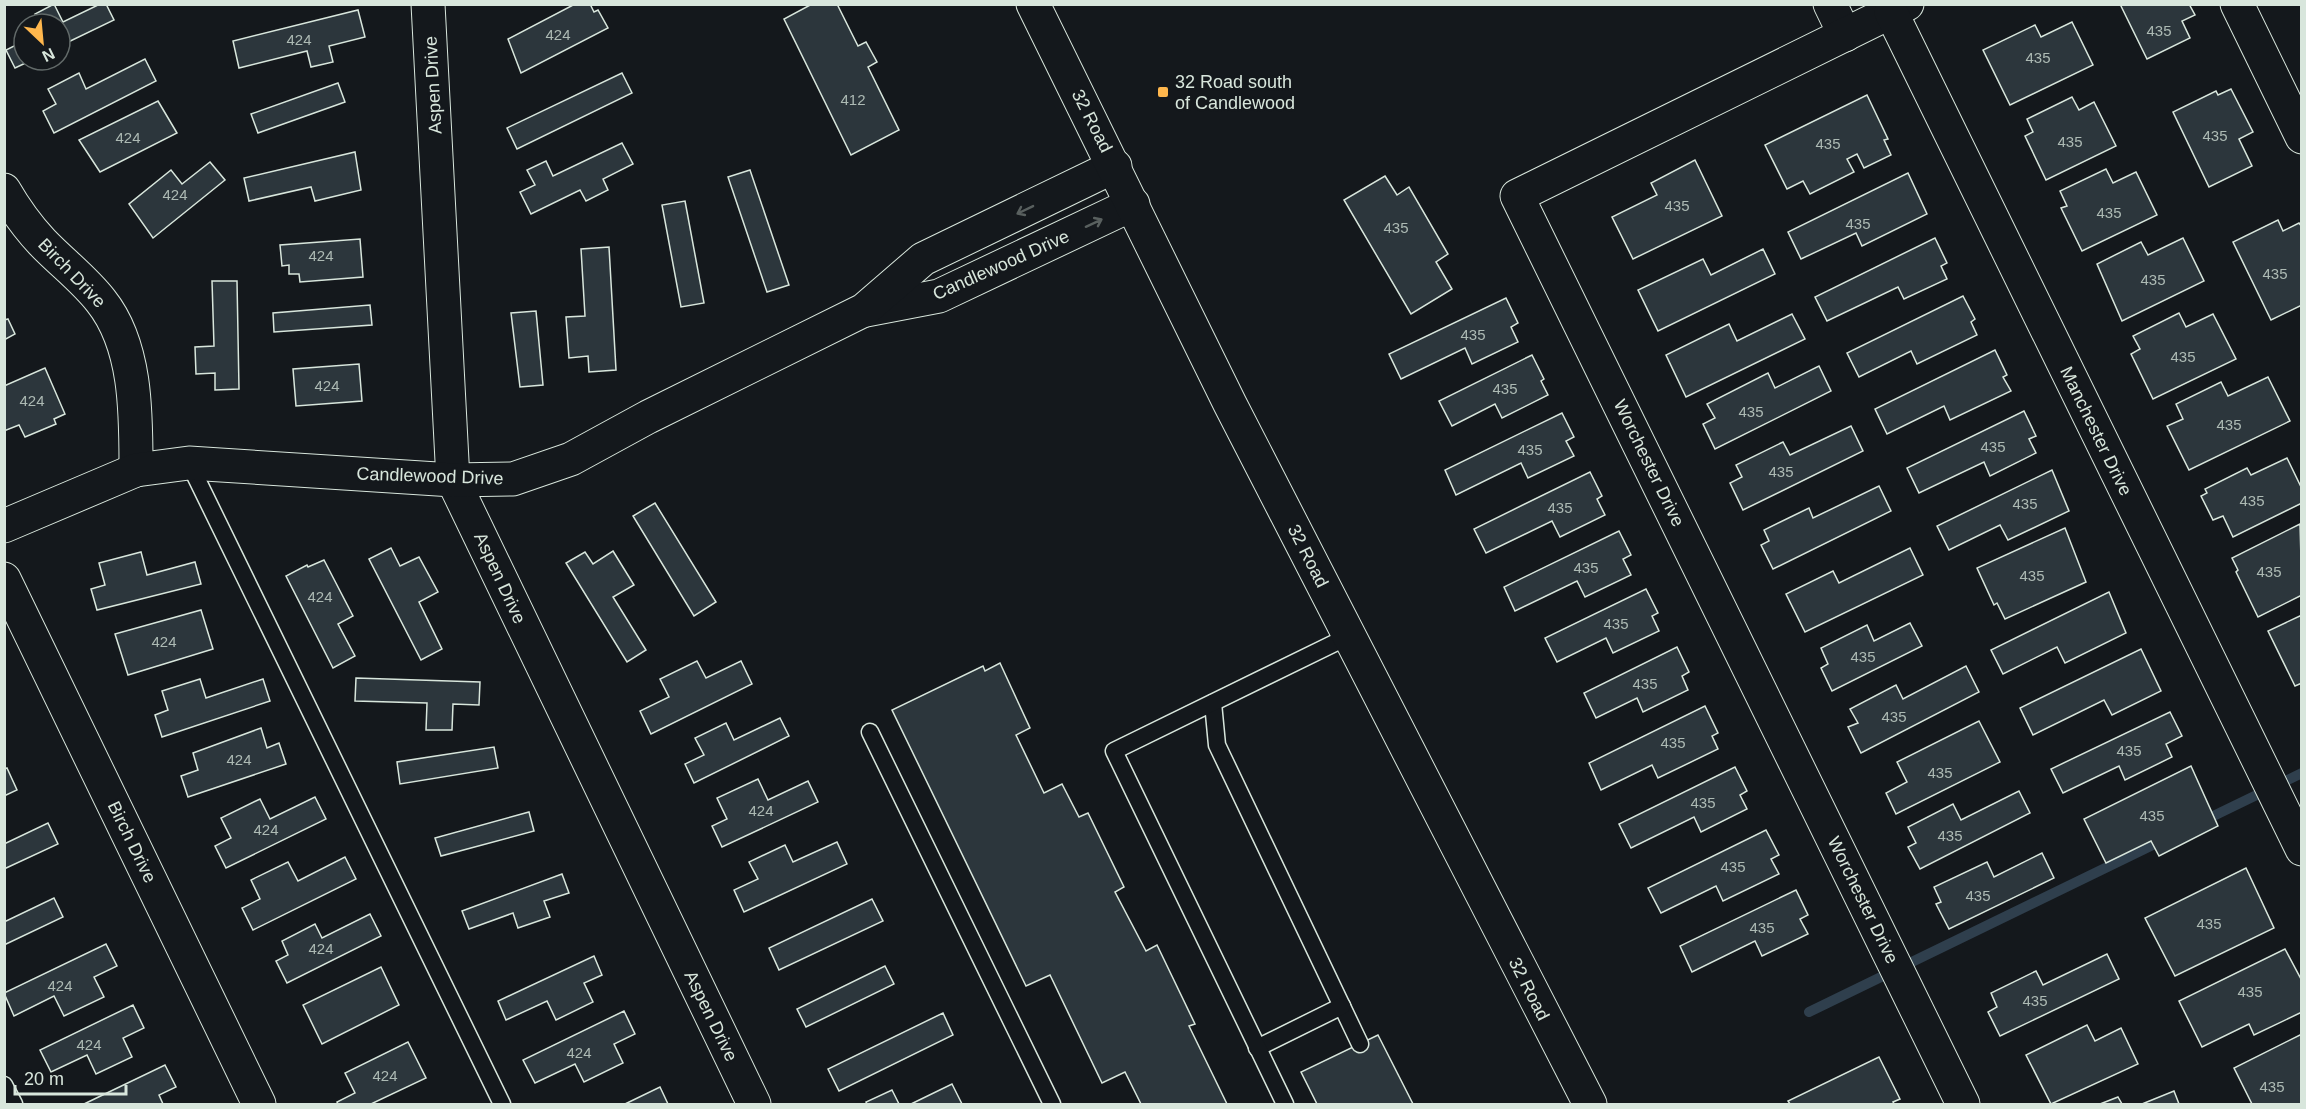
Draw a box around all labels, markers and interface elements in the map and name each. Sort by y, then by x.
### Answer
north arrow [12,12,72,72]
house number: 435 [2146,22,2172,39]
house number: 424 [545,26,571,43]
house number: 424 [286,31,312,48]
street label: Aspen Drive [420,36,446,134]
text: N [39,45,57,65]
house number: 435 [2025,49,2051,66]
place label: 32 Road south of Candlewood [1175,72,1295,113]
marker: 32 Road south of Candlewood [1156,85,1170,99]
street label: 32 Road [1068,86,1116,156]
house number: 412 [840,91,866,108]
house number: 435 [2202,127,2228,144]
house number: 424 [115,129,141,146]
house number: 435 [2057,133,2083,150]
house number: 435 [1815,135,1841,152]
house number: 424 [162,186,188,203]
house number: 435 [1664,197,1690,214]
house number: 435 [2096,204,2122,221]
one-way arrow [1016,205,1034,217]
house number: 435 [1845,215,1871,232]
one-way arrow [1084,216,1102,228]
house number: 435 [1383,219,1409,236]
street label: Candlewood Drive [930,226,1072,304]
street label: Birch Drive [34,234,110,312]
house number: 424 [308,247,334,264]
house number: 435 [2262,265,2288,282]
house number: 435 [2140,271,2166,288]
house number: 435 [1460,326,1486,343]
house number: 435 [2170,348,2196,365]
street label: Manchester Drive [2056,363,2136,499]
house number: 424 [314,377,340,394]
house number: 435 [1492,380,1518,397]
house number: 424 [19,392,45,409]
street label: Worchester Drive [1610,396,1688,530]
house number: 435 [1738,403,1764,420]
house number: 435 [2216,416,2242,433]
house number: 435 [1980,438,2006,455]
house number: 435 [1517,441,1543,458]
street label: Candlewood Drive [356,463,504,489]
house number: 435 [1768,463,1794,480]
house number: 435 [2239,492,2265,509]
house number: 435 [2012,495,2038,512]
house number: 435 [1547,499,1573,516]
street label: 32 Road [1284,521,1332,591]
street label: Aspen Drive [470,529,530,627]
house number: 435 [1573,559,1599,576]
house number: 435 [2256,563,2282,580]
house number: 435 [2019,567,2045,584]
house number: 424 [307,588,333,605]
house number: 435 [1603,615,1629,632]
house number: 424 [151,633,177,650]
house number: 435 [1850,648,1876,665]
house number: 435 [1632,675,1658,692]
house number: 435 [1881,708,1907,725]
house number: 435 [1660,734,1686,751]
house number: 435 [2116,742,2142,759]
house number: 424 [226,751,252,768]
house number: 435 [1927,764,1953,781]
house number: 435 [1690,794,1716,811]
street label: Birch Drive [104,798,160,886]
house number: 424 [748,802,774,819]
house number: 435 [2139,807,2165,824]
house number: 424 [253,821,279,838]
house number: 435 [1937,827,1963,844]
street label: Worchester Drive [1824,833,1902,967]
house number: 435 [1720,858,1746,875]
house number: 435 [1965,887,1991,904]
house number: 435 [2196,915,2222,932]
house number: 435 [1749,919,1775,936]
house number: 424 [308,940,334,957]
street label: 32 Road [1505,954,1553,1024]
street label: Aspen Drive [681,968,741,1064]
house number: 424 [47,977,73,994]
house number: 435 [2237,983,2263,1000]
house number: 435 [2022,992,2048,1009]
house number: 424 [76,1036,102,1053]
house number: 424 [566,1044,592,1061]
scale bar [15,1058,126,1096]
house number: 424 [372,1067,398,1084]
text: 20 m [24,1069,64,1089]
house number: 435 [2259,1078,2285,1095]

